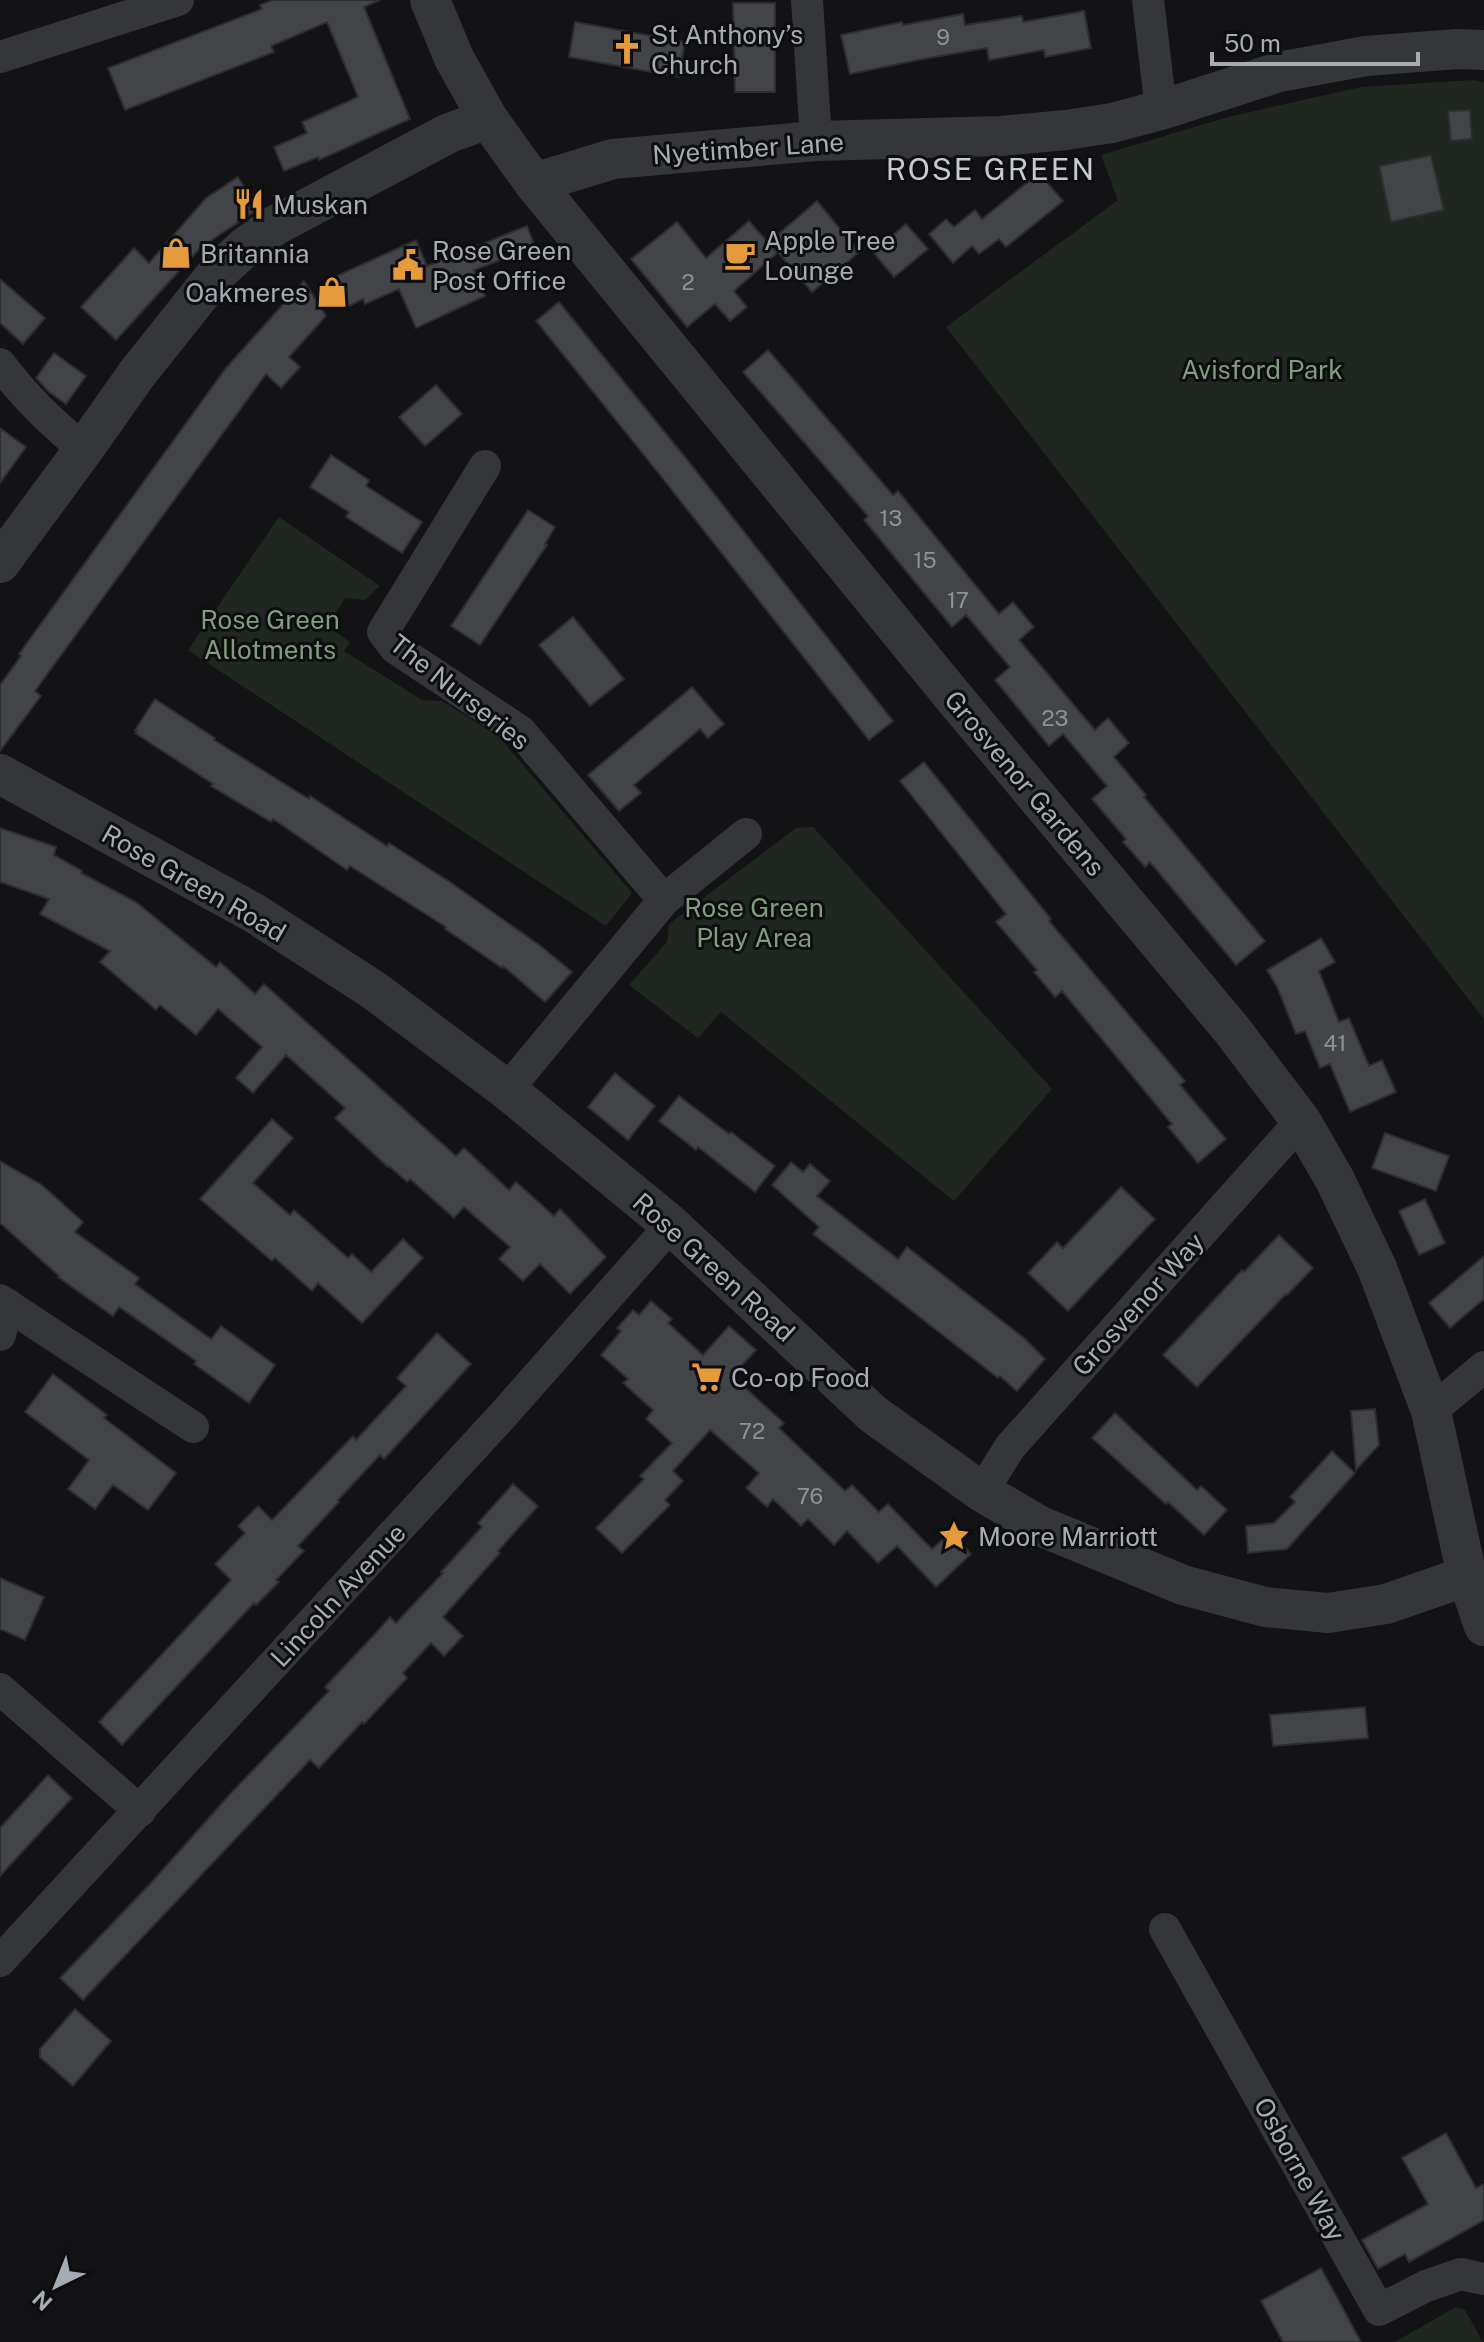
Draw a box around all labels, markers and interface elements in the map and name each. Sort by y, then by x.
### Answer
scale bar [1212,16,1418,66]
place label: St Anthony’s Church [651,19,803,80]
house number: 9 [936,24,950,50]
text: 50 m [1224,29,1281,57]
church icon: St Anthony’s Church [610,32,644,66]
street label: Nyetimber Lane [651,126,845,170]
district label: ROSE GREEN [886,151,1096,187]
restaurant icon: Muskan [232,187,266,221]
place label: Muskan [273,189,368,220]
place label: Apple Tree Lounge [764,225,896,286]
place label: Rose Green Post Office [432,235,571,296]
shop icon: Britannia [159,236,193,270]
place label: Britannia [200,238,309,269]
cafe icon: Apple Tree Lounge [723,238,757,272]
public building icon: Rose Green Post Office [391,248,425,282]
house number: 2 [681,269,695,295]
shop icon: Oakmeres [315,275,349,309]
place label: Oakmeres [185,277,308,308]
park label: Avisford Park [1181,354,1343,385]
house number: 13 [880,505,902,531]
house number: 15 [913,547,937,573]
house number: 17 [947,587,969,613]
park label: Rose Green Allotments [200,604,340,665]
street label: The Nurseries [384,628,536,756]
street label: Grosvenor Gardens [939,684,1111,882]
house number: 23 [1042,705,1068,731]
street label: Rose Green Road [97,818,291,948]
park label: Rose Green Play Area [684,892,824,953]
house number: 41 [1324,1030,1346,1056]
street label: Rose Green Road [627,1186,801,1348]
street label: Grosvenor Way [1066,1226,1210,1382]
supermarket icon: Co-op Food [690,1360,724,1394]
place label: Co-op Food [731,1362,870,1393]
house number: 72 [739,1418,765,1444]
house number: 76 [797,1483,823,1509]
street label: Lincoln Avenue [264,1517,412,1673]
place icon: Moore Marriott [937,1519,971,1553]
place label: Moore Marriott [978,1521,1158,1552]
street label: Osborne Way [1248,2092,1352,2246]
north arrow [16,2246,96,2326]
text: N [27,2285,58,2316]

